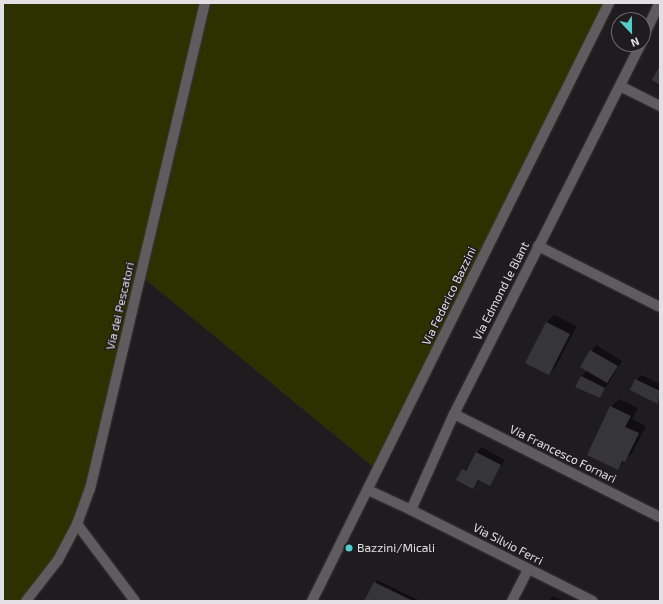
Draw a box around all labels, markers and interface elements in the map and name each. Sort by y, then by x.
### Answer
north arrow [611,12,651,52]
text: N [629,35,641,50]
street label: Via Edmond le Blant [470,239,532,343]
street label: Via Federico Bazzini [419,244,479,348]
street label: Via dei Pescatori [103,261,137,351]
street label: Via Francesco Fornari [507,422,619,486]
street label: Via Silvio Ferri [471,520,545,568]
place label: Bazzini/Micali [357,541,435,555]
marker: Bazzini/Micali [344,543,354,553]

